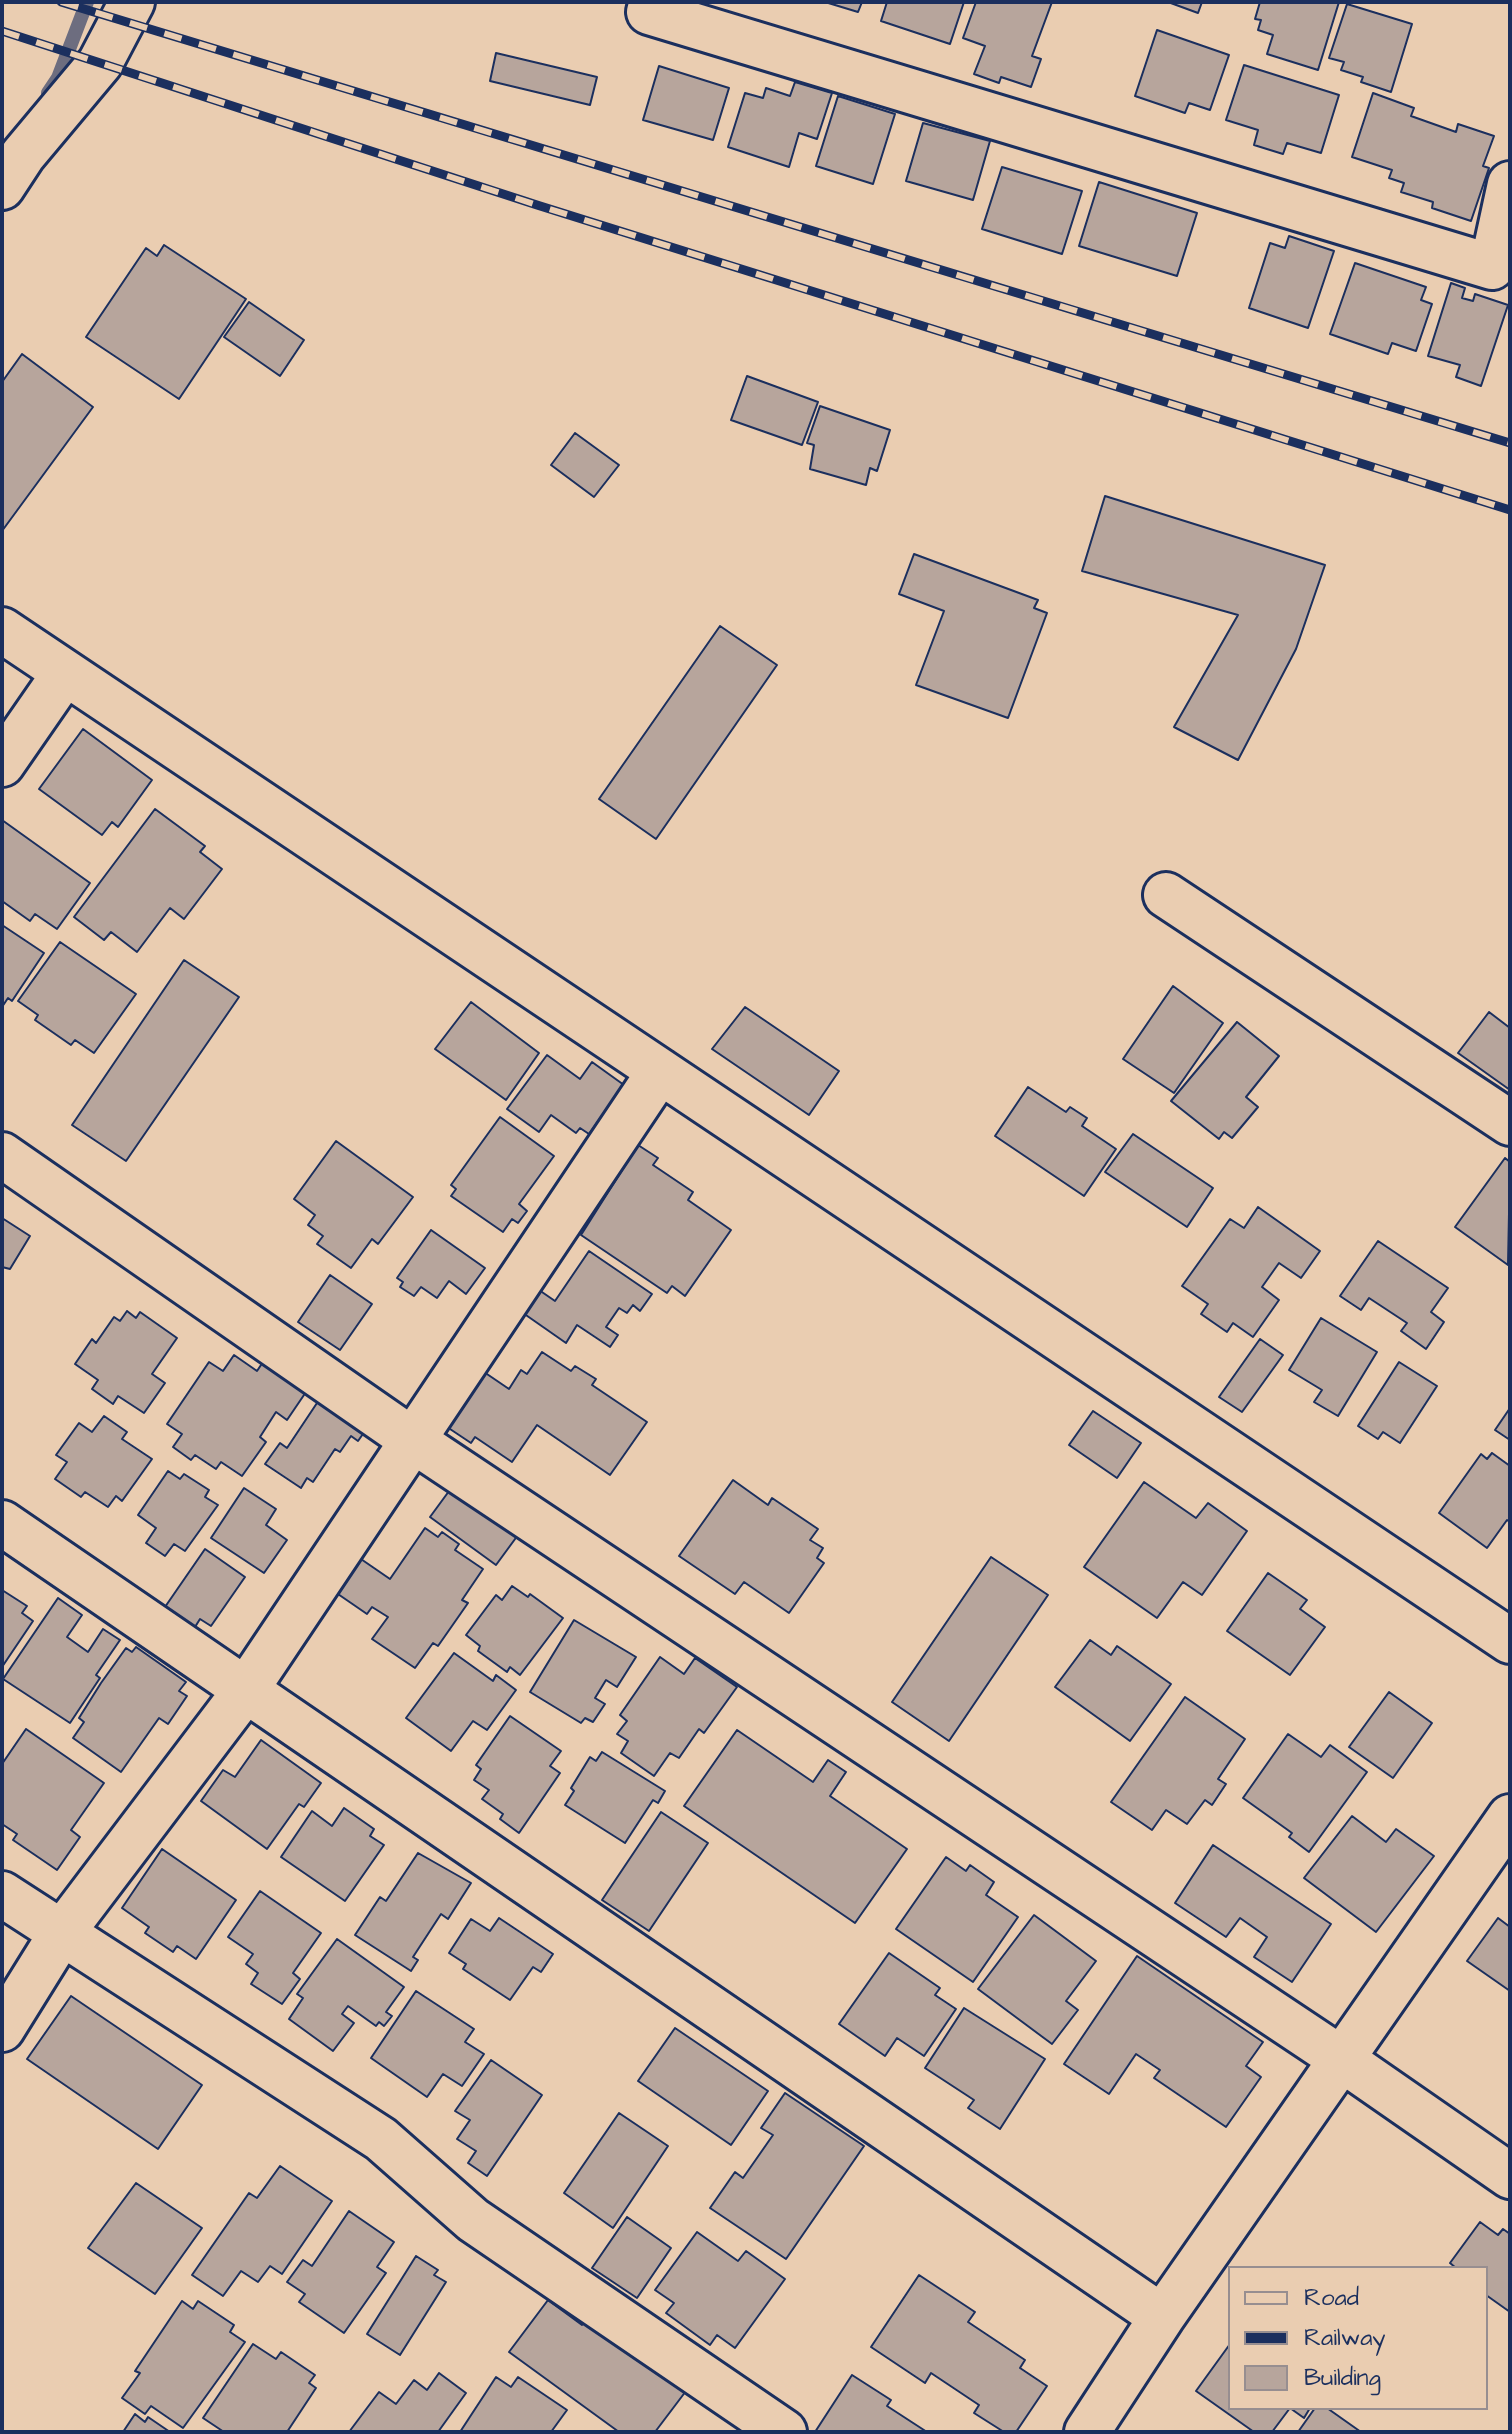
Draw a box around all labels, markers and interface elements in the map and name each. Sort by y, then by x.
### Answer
legend [1228,2266,1488,2410]
text: Road [1304,2281,1359,2315]
text: Railway [1304,2321,1386,2355]
text: Building [1304,2361,1381,2395]

